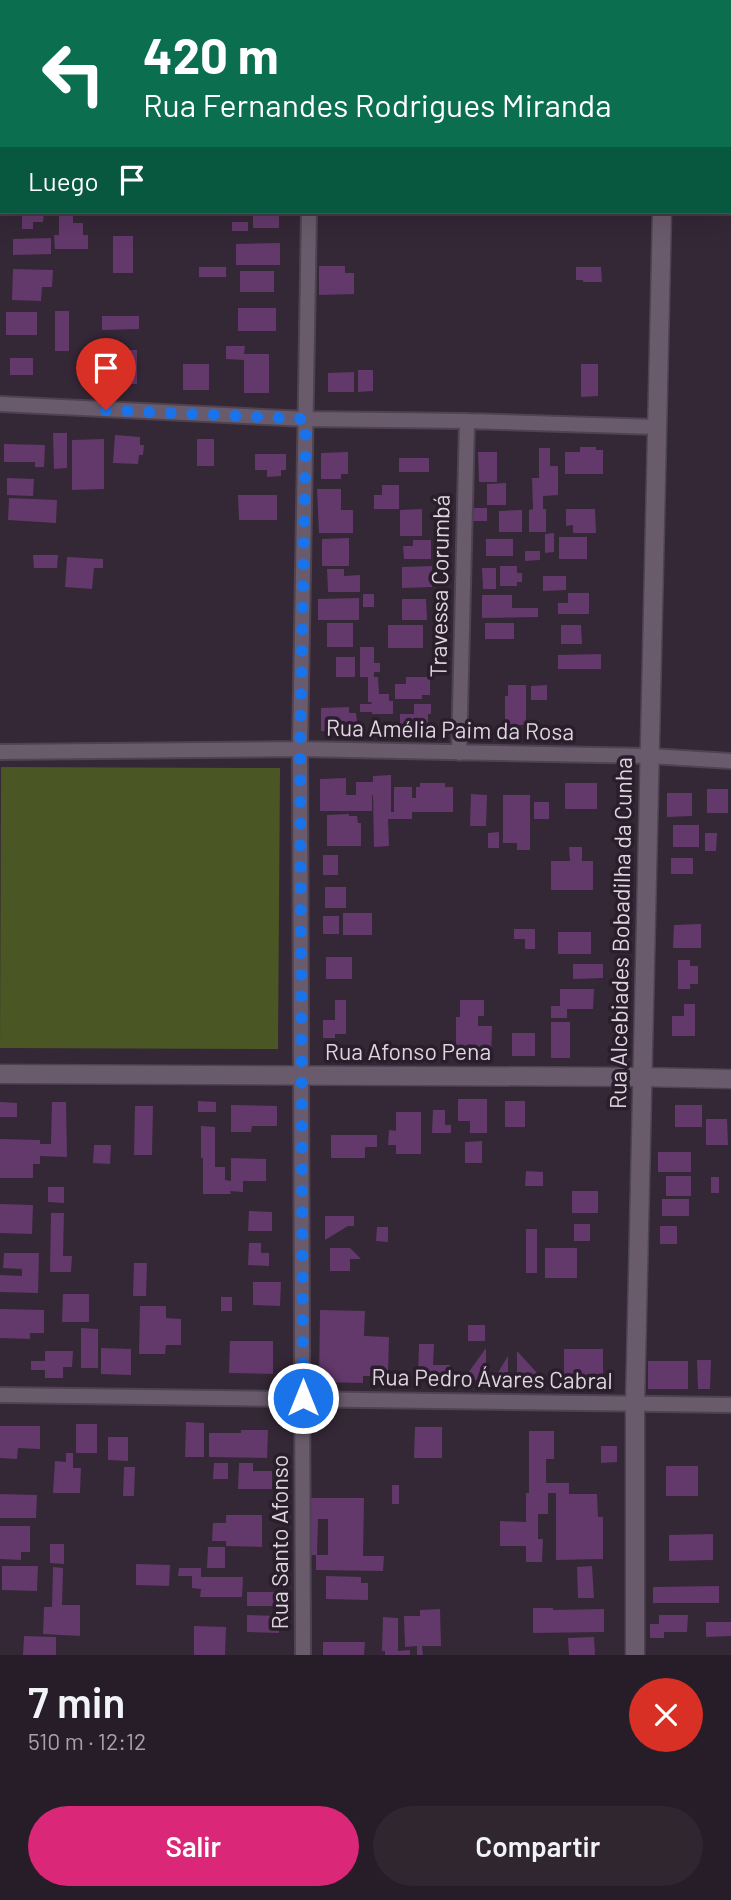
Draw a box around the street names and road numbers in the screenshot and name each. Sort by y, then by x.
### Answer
street label: Travessa Corumbá [423,494,455,678]
street label: Rua Amélia Paim da Rosa [326,713,574,745]
street label: Rua Alcebiades Bobadilha da Cunha [603,757,637,1109]
street label: Rua Afonso Pena [325,1037,491,1065]
street label: Rua Pedro Ávares Cabral [371,1362,613,1394]
street label: Rua Santo Afonso [265,1455,293,1629]

